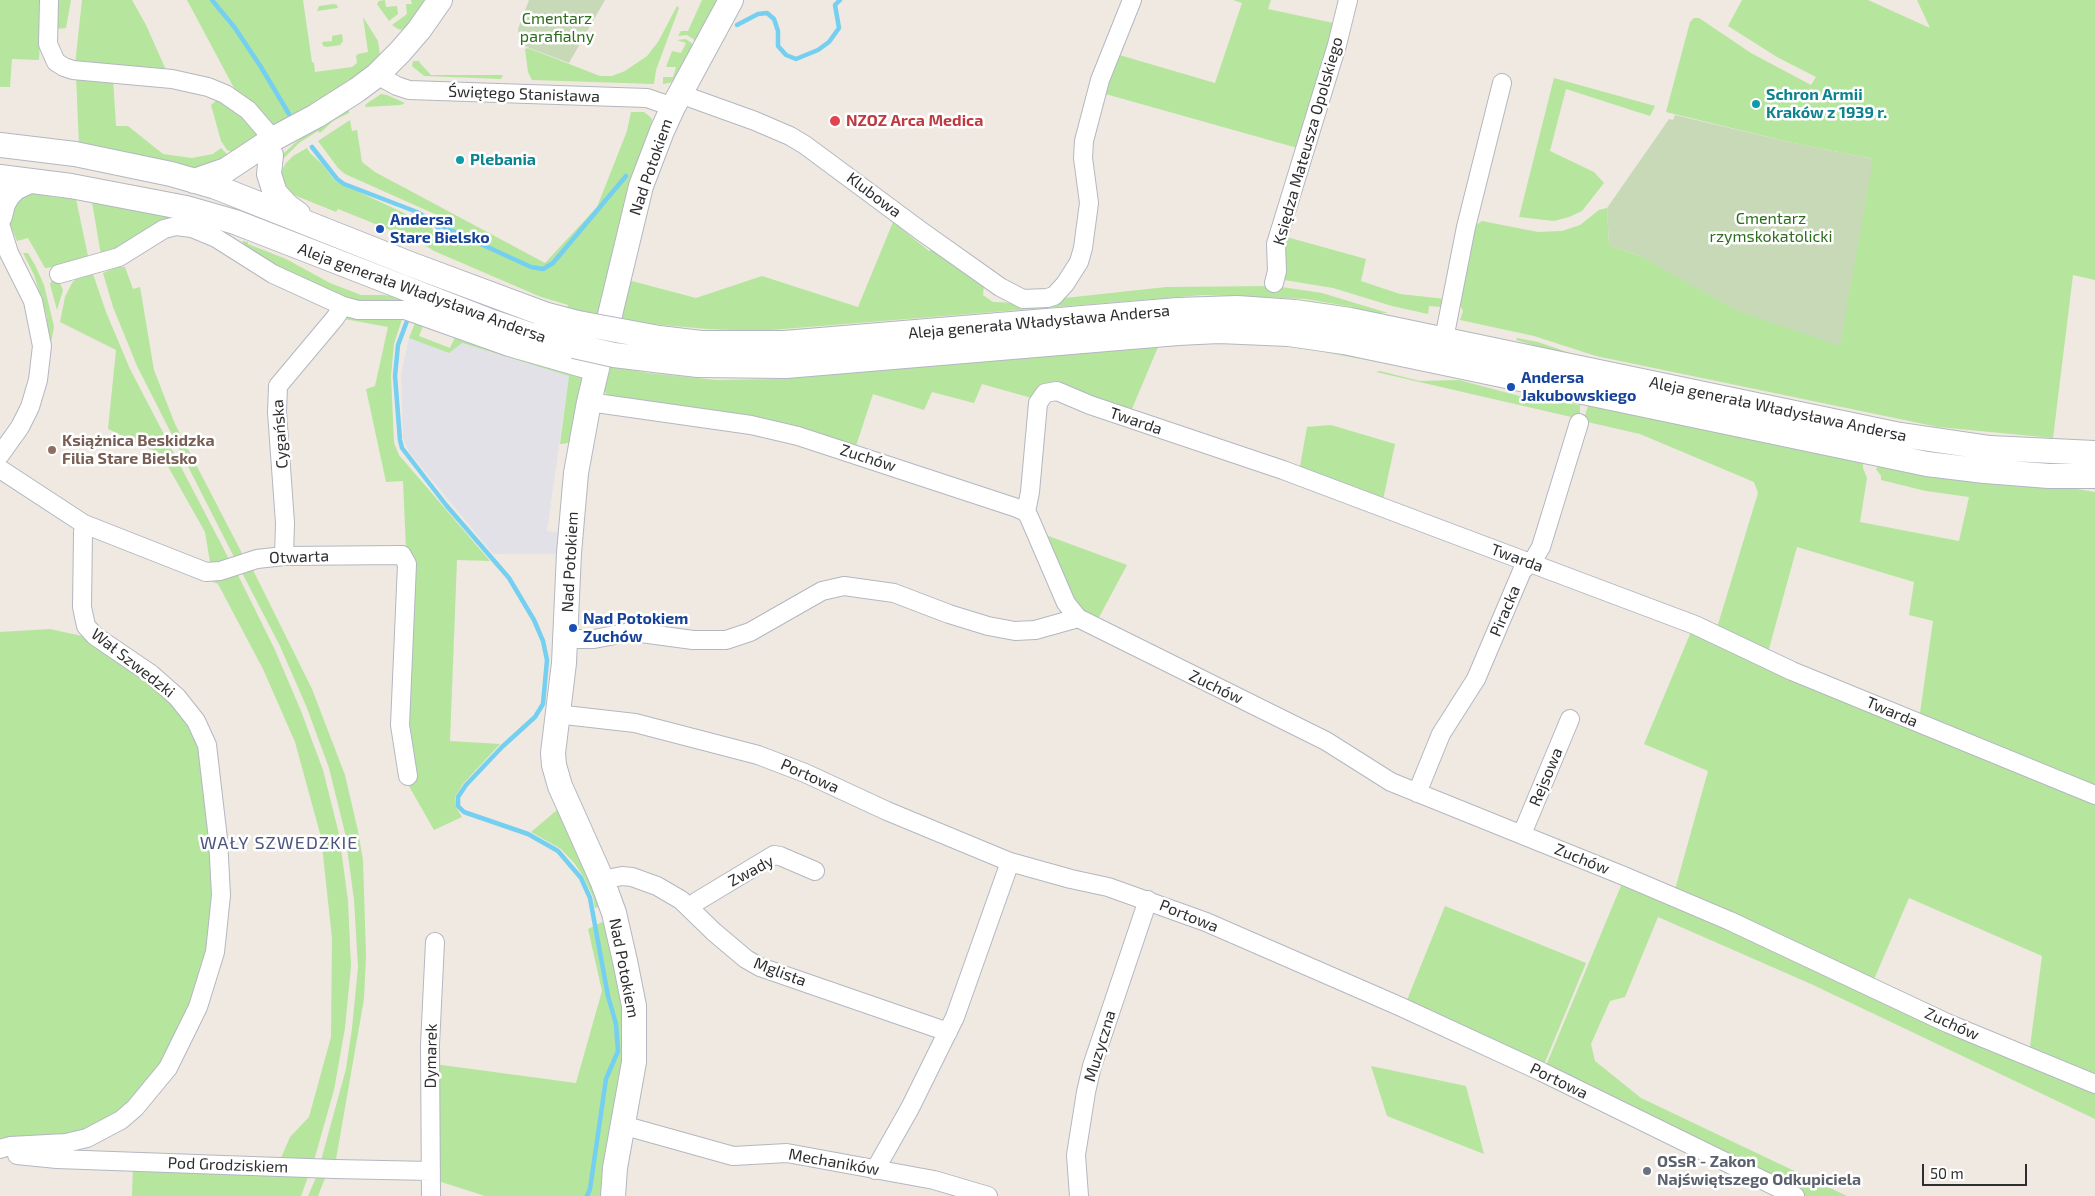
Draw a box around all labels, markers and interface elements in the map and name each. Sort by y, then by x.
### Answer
park label: Cmentarz parafialny [520,9,594,47]
street label: Księdza Mateusza Opolskiego [1269,35,1347,247]
street label: Świętego Stanisława [448,82,600,106]
place label: Schron Armii Kraków z 1939 r. [1766,85,1887,123]
marker: Schron Armii Kraków z 1939 r. [1750,98,1762,110]
place label: NZOZ Arca Medica [846,111,983,131]
marker: NZOZ Arca Medica [828,114,842,128]
street label: Nad Potokiem [625,116,677,218]
place label: Plebania [470,150,536,170]
marker: Plebania [454,154,466,166]
street label: Klubowa [843,168,905,222]
park label: Cmentarz rzymskokatolicki [1710,209,1832,247]
place label: Andersa Stare Bielsko [390,210,490,248]
marker: Andersa Stare Bielsko [374,223,386,235]
street label: Aleja generała Władysława Andersa [295,239,549,347]
street label: Aleja generała Władysława Andersa [907,301,1171,343]
place label: Andersa Jakubowskiego [1521,368,1636,406]
street label: Aleja generała Władysława Andersa [1648,372,1908,446]
marker: Andersa Jakubowskiego [1505,381,1517,393]
street label: Cygańska [268,399,292,469]
street label: Twarda [1107,403,1165,439]
place label: Książnica Beskidzka Filia Stare Bielsko [62,431,214,469]
street label: Zuchów [838,440,898,476]
marker: Książnica Beskidzka Filia Stare Bielsko [46,444,58,456]
street label: Nad Potokiem [558,511,582,613]
street label: Twarda [1488,540,1546,576]
street label: Otwarta [269,546,329,568]
street label: Piracka [1486,583,1524,639]
place label: Nad Potokiem Zuchów [583,609,688,647]
marker: Nad Potokiem Zuchów [567,622,579,634]
street label: Wał Szwedzki [87,624,179,702]
street label: Zuchów [1186,666,1246,708]
street label: Twarda [1863,693,1921,731]
street label: Rejsowa [1525,745,1567,809]
street label: Portowa [778,755,842,797]
district label: WAŁY SZWEDZKIE [198,832,360,854]
street label: Zuchów [1552,839,1612,879]
street label: Zwady [725,851,777,891]
street label: Portowa [1157,896,1221,936]
street label: Nad Potokiem [605,917,643,1019]
street label: Mglista [751,953,809,991]
street label: Zuchów [1922,1004,1982,1044]
street label: Muzyczna [1080,1008,1120,1084]
street label: Dymarek [421,1023,441,1089]
street label: Portowa [1527,1059,1591,1103]
street label: Mechaników [787,1145,881,1179]
place label: OSsR - Zakon Najświętszego Odkupiciela [1657,1152,1861,1190]
street label: Pod Grodziskiem [167,1153,289,1177]
scale bar [1925,1154,2030,1186]
text: 50 m [1930,1164,1964,1182]
marker: OSsR - Zakon Najświętszego Odkupiciela [1641,1165,1653,1177]

